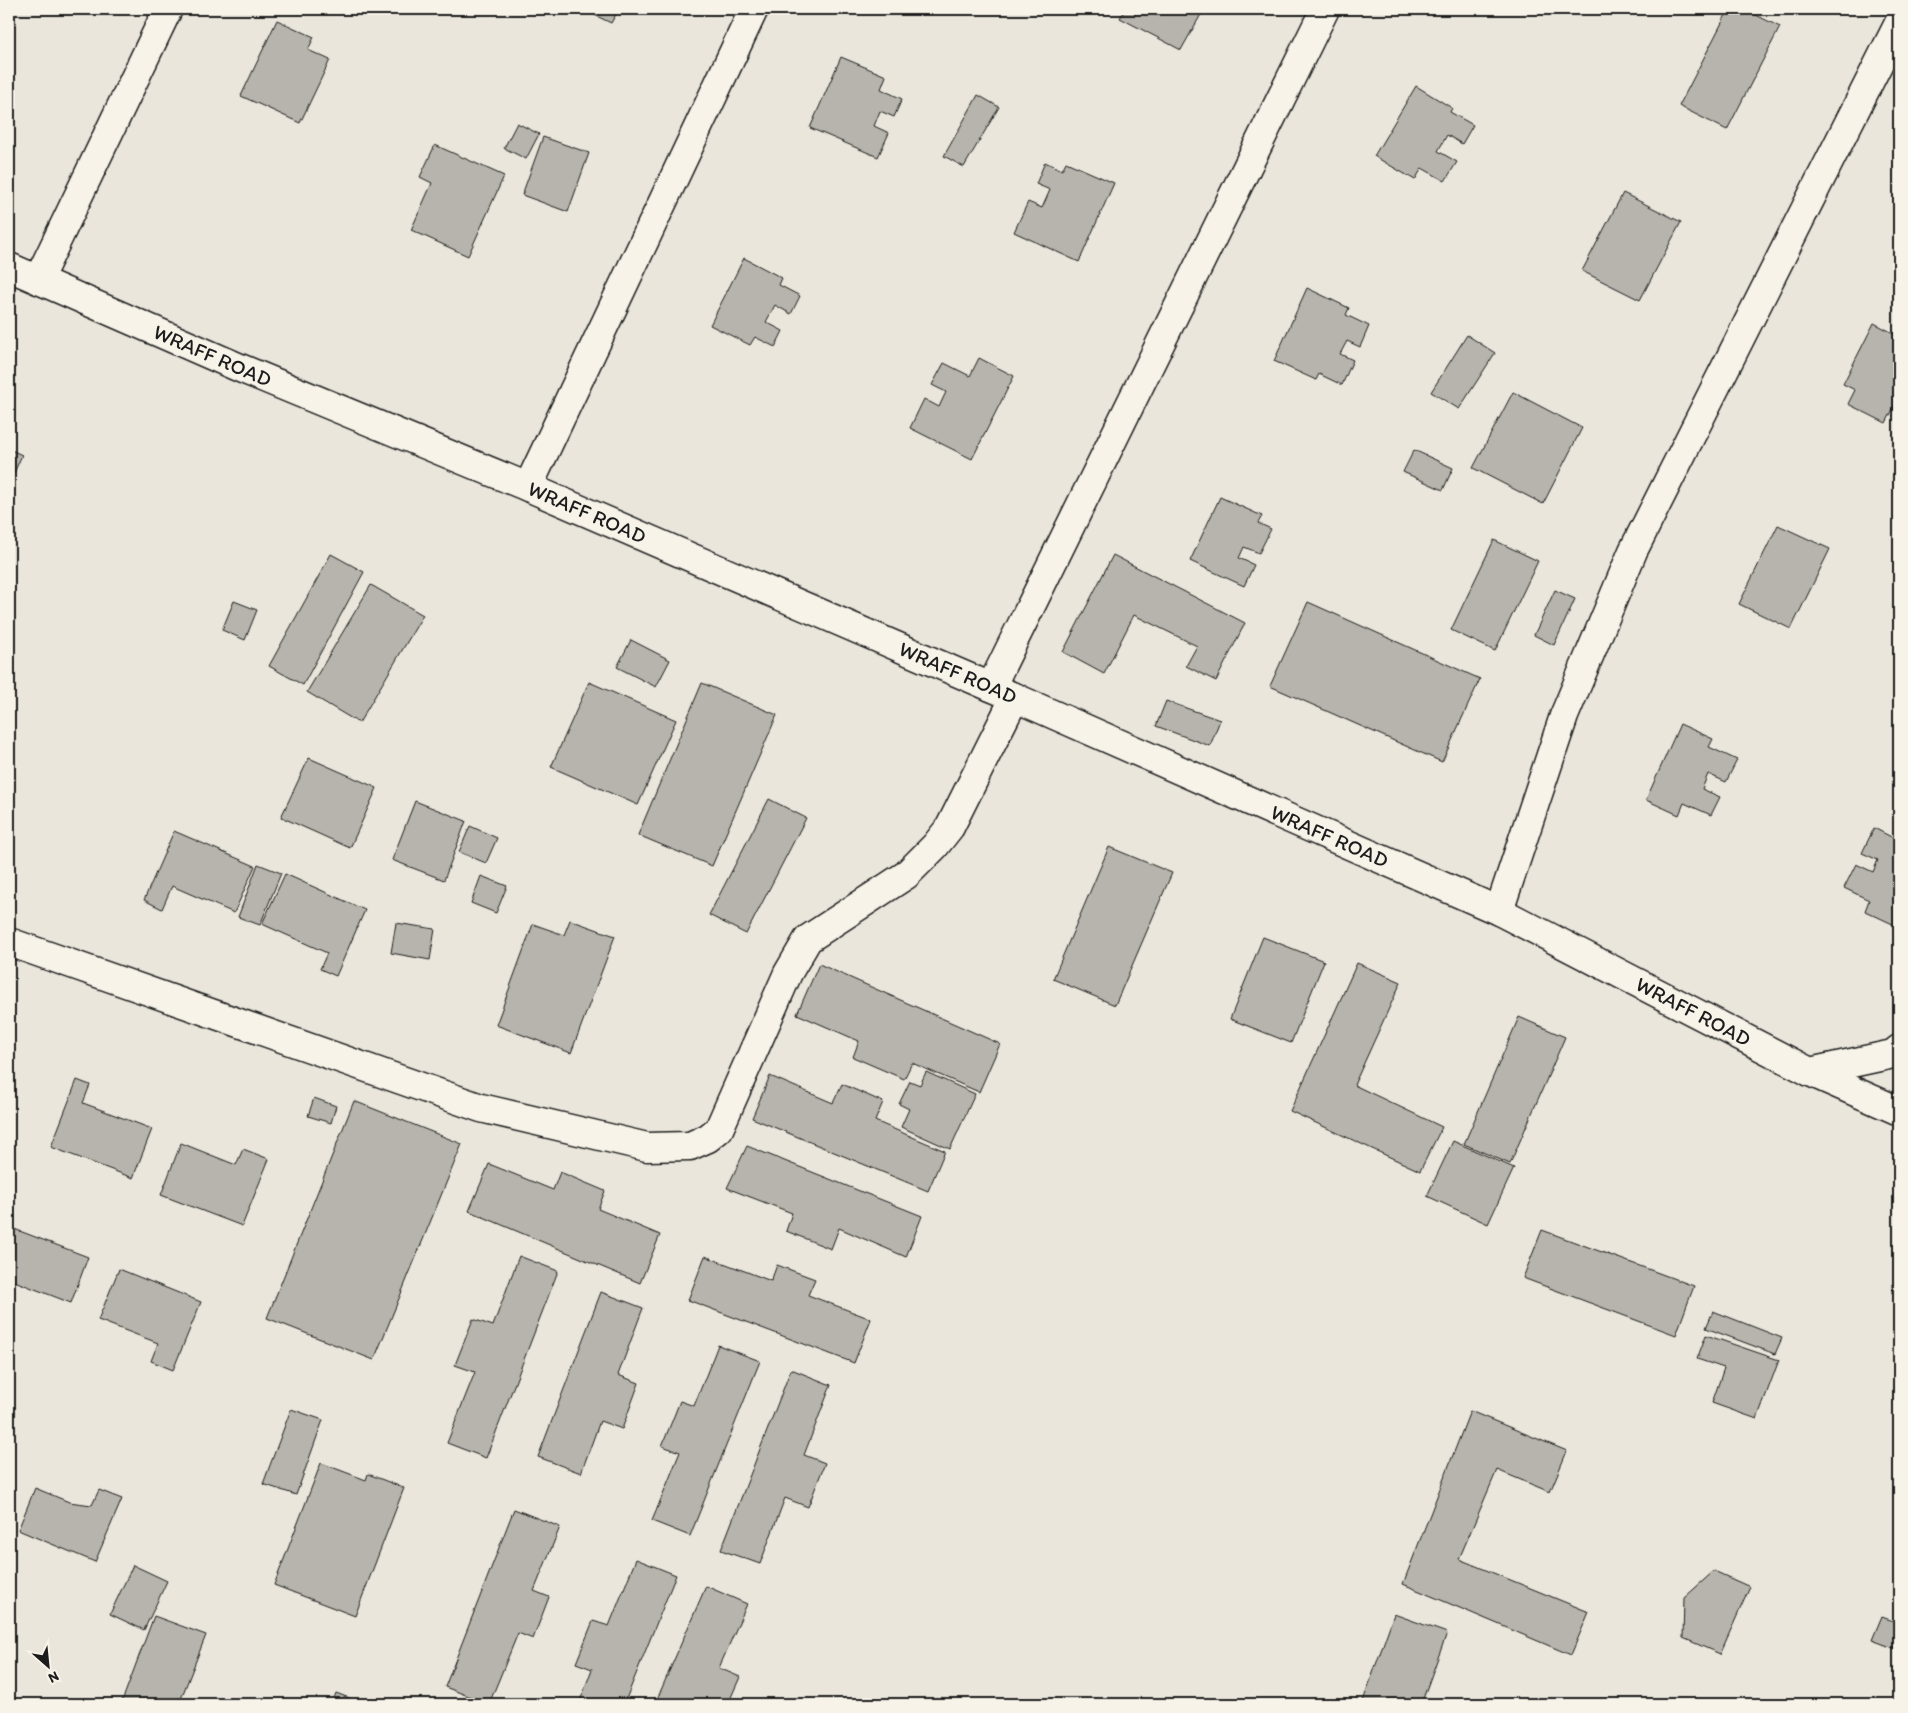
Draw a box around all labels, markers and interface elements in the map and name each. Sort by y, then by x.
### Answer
street label: WRAFF ROAD [150,319,276,392]
street label: WRAFF ROAD [524,476,650,549]
street label: WRAFF ROAD [895,636,1021,709]
street label: WRAFF ROAD [1267,799,1393,873]
street label: WRAFF ROAD [1632,971,1755,1051]
north arrow [22,1640,72,1690]
text: N [46,1667,62,1687]

